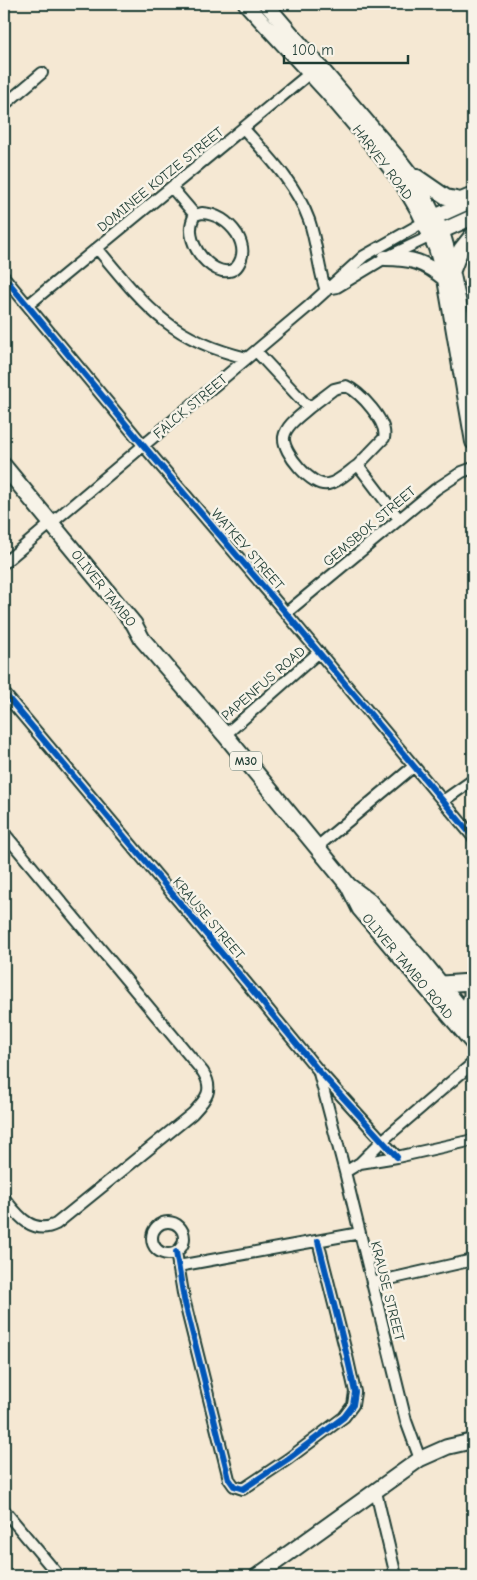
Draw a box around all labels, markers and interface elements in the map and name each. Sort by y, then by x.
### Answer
scale bar [284,32,408,64]
text: 100 m [292,41,334,59]
street label: HARVEY ROAD [349,121,417,203]
street label: DOMINEE KOTZE STREET [94,123,227,236]
street label: FALCK STREET [150,370,231,442]
street label: GEMSBOK STREET [320,482,420,570]
street label: WATKEY STREET [208,505,288,594]
street label: OLIVER TAMBO [67,546,140,630]
street label: PAPENFUS ROAD [218,642,309,724]
road number: M30 [230,751,262,770]
street label: KRAUSE STREET [169,874,248,964]
street label: OLIVER TAMBO ROAD [358,910,457,1023]
street label: KRAUSE STREET [367,1239,408,1344]

